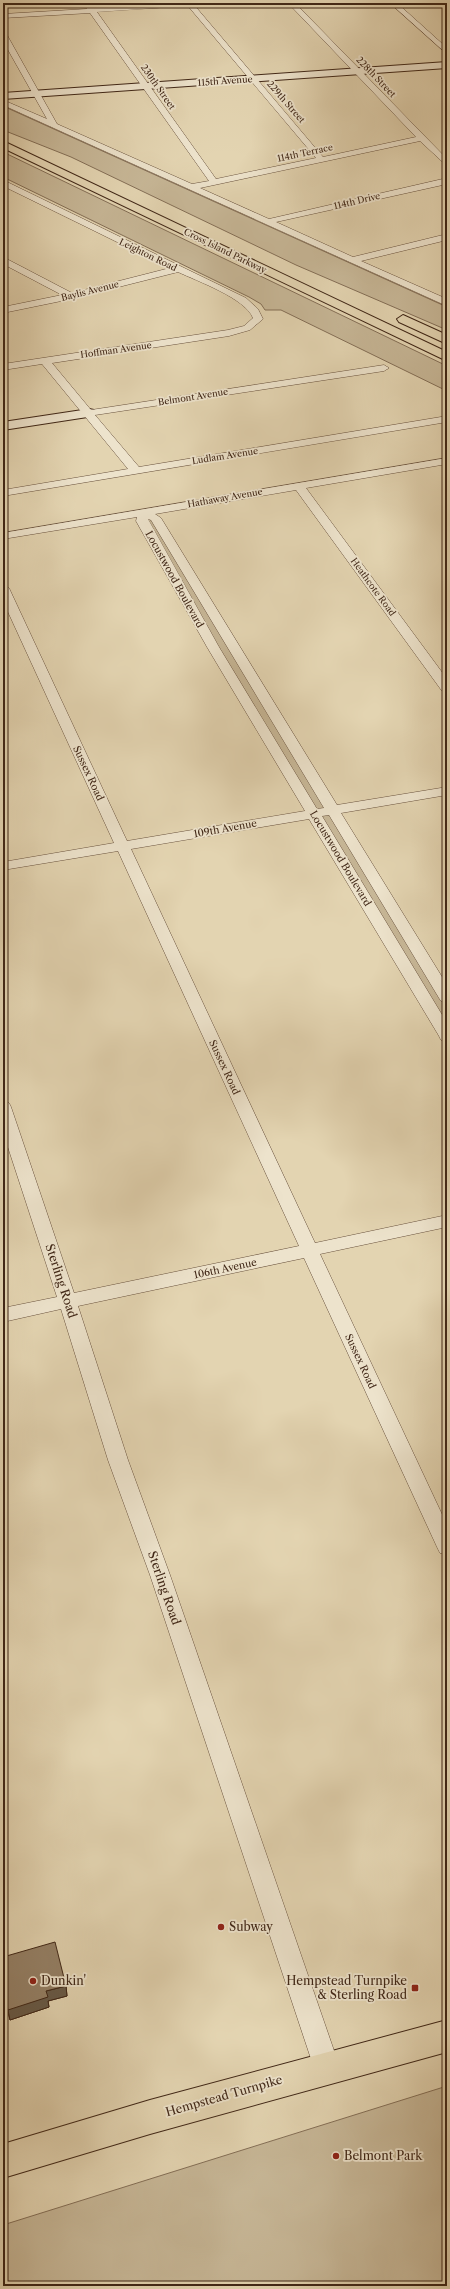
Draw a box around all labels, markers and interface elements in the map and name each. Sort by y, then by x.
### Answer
street label: 228th Street [354,54,399,100]
street label: 230th Street [139,62,178,112]
street label: 115th Avenue [197,73,253,88]
street label: 229th Street [265,78,308,126]
street label: 114th Terrace [276,141,334,164]
street label: 114th Drive [333,190,381,211]
street label: Cross Island Parkway [182,226,269,276]
street label: Leighton Road [117,236,179,274]
street label: Baylis Avenue [60,278,120,303]
street label: Hoffman Avenue [80,339,152,360]
street label: Belmont Avenue [157,386,229,407]
street label: Ludlam Avenue [191,445,259,466]
street label: Hathaway Avenue [186,485,263,510]
street label: Locustwood Boulevard [142,528,207,630]
street label: Heathcote Road [349,555,399,618]
street label: Sussex Road [70,744,107,803]
street label: Locustwood Boulevard [307,808,374,908]
street label: 109th Avenue [192,816,258,840]
street label: Sussex Road [206,1038,243,1097]
street label: Sterling Road [42,1242,81,1320]
street label: 106th Avenue [192,1255,258,1282]
street label: Sussex Road [342,1332,379,1391]
street label: Sterling Road [145,1549,184,1627]
place label: Subway [229,1919,273,1934]
marker: Subway [216,1922,226,1932]
place label: Dunkin' [41,1973,86,1988]
place label: Hempstead Turnpike & Sterling Road [286,1973,408,2002]
marker: Dunkin' [28,1976,38,1986]
marker: Hempstead Turnpike & Sterling Road [410,1983,420,1993]
street label: Hempstead Turnpike [164,2072,284,2119]
place label: Belmont Park [344,2148,423,2163]
marker: Belmont Park [331,2151,341,2161]

